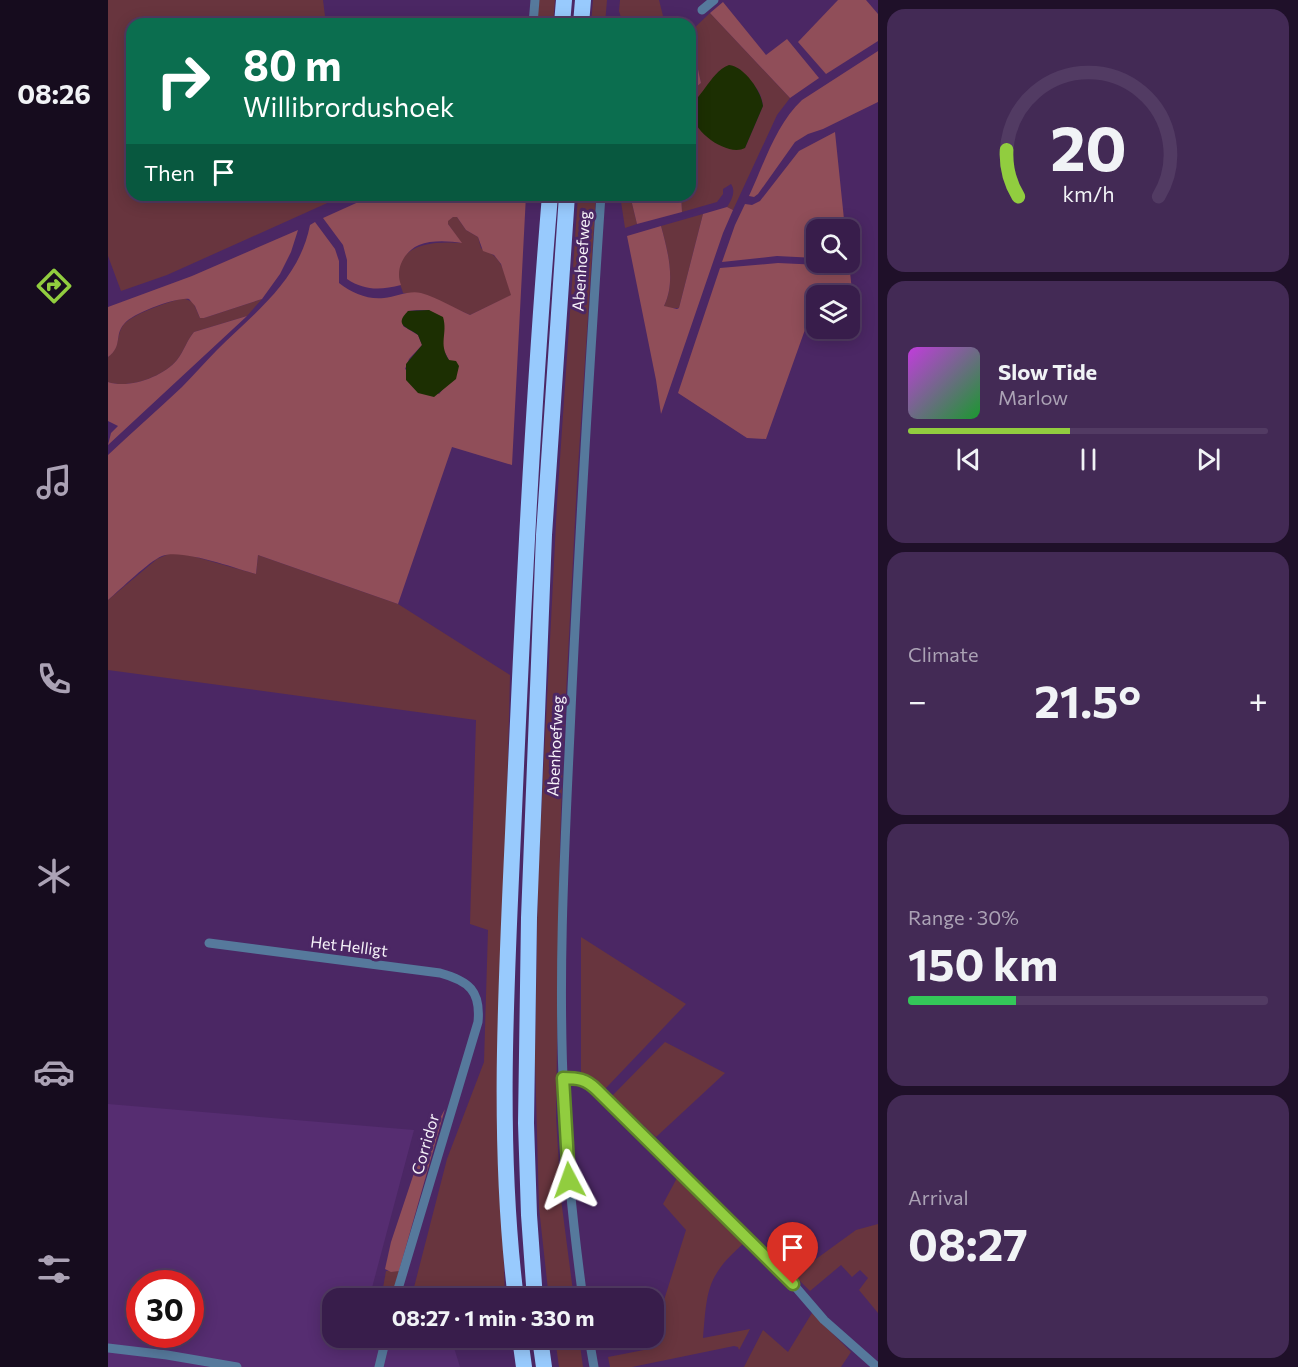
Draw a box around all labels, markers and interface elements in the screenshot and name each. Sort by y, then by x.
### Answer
text: 80 m [243,38,342,90]
icon: right [144,42,222,120]
text: 08:26 [17,77,91,110]
text: Willibrordushoek [243,90,454,123]
text: 20 [1050,108,1126,184]
icon: arrive [207,156,240,189]
text: Then [144,159,195,186]
text: km/h [1062,181,1114,207]
street label: Abenhoefweg [567,210,594,312]
map controls [806,219,860,339]
button: search [806,219,860,273]
icon: directions [33,265,75,307]
button: layers [806,285,860,339]
text: Slow Tide [998,358,1097,385]
text: Marlow [998,385,1068,409]
icon: previous [952,443,985,476]
icon: pause [1072,443,1105,476]
icon: next [1192,443,1225,476]
icon: music [33,461,75,503]
text: Climate [908,642,978,666]
icon: phone [33,658,75,700]
text: 21.5° [1034,672,1141,727]
text: − [908,679,927,720]
text: + [1249,679,1268,720]
street label: Abenhoefweg [542,695,567,797]
icon: climate [33,855,75,897]
text: Range · 30% [908,905,1019,929]
street label: Het Helligt [309,931,389,960]
text: 150 km [908,935,1058,990]
icon: car [33,1051,75,1093]
street label: Corridor [407,1111,442,1177]
position arrow [537,1148,601,1212]
text: Arrival [908,1185,969,1209]
text: 08:27 [908,1215,1028,1270]
pin [767,1222,818,1284]
icon: arrive [776,1231,809,1264]
icon: filters [33,1248,75,1290]
speed limit sign: 30 [126,1270,204,1348]
text: 08:27 · 1 min · 330 m [392,1304,594,1331]

